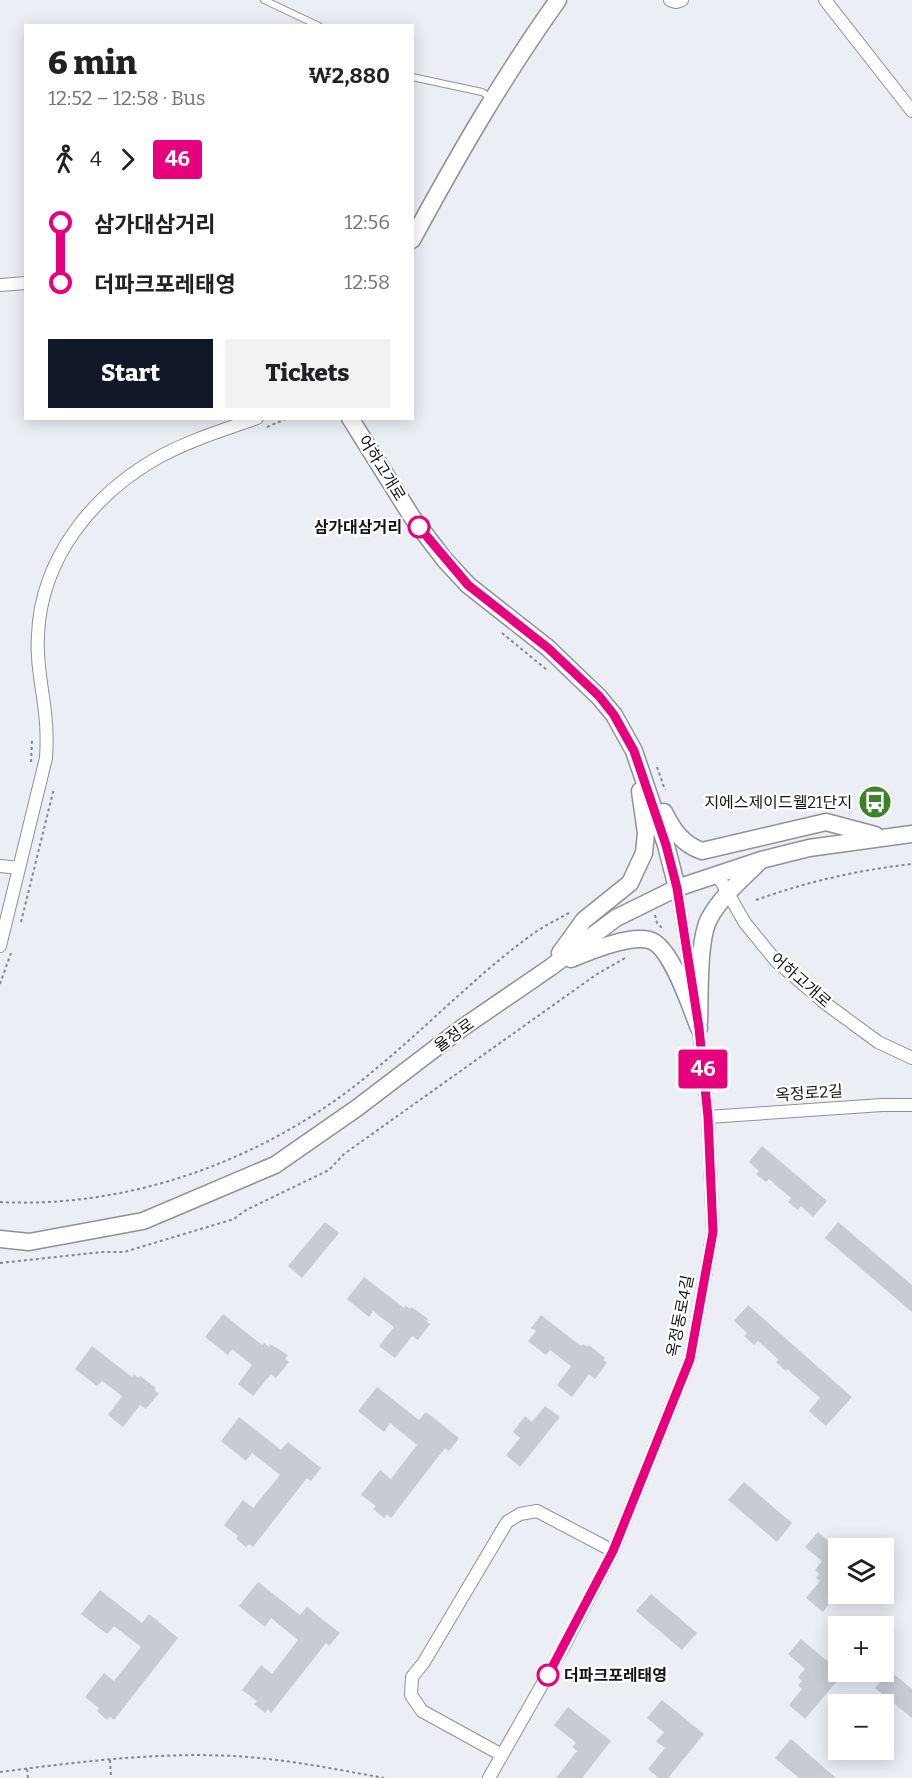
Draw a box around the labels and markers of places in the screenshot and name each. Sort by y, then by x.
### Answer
marker: 삼가대삼거리 [408,516,430,538]
place label: 삼가대삼거리 [314,518,402,537]
bus stop icon: 지에스제이드웰21단지 [857,784,893,820]
place label: 지에스제이드웰21단지 [704,793,852,812]
marker: 더파크포레태영 [537,1664,559,1686]
place label: 더파크포레태영 [564,1666,667,1685]

